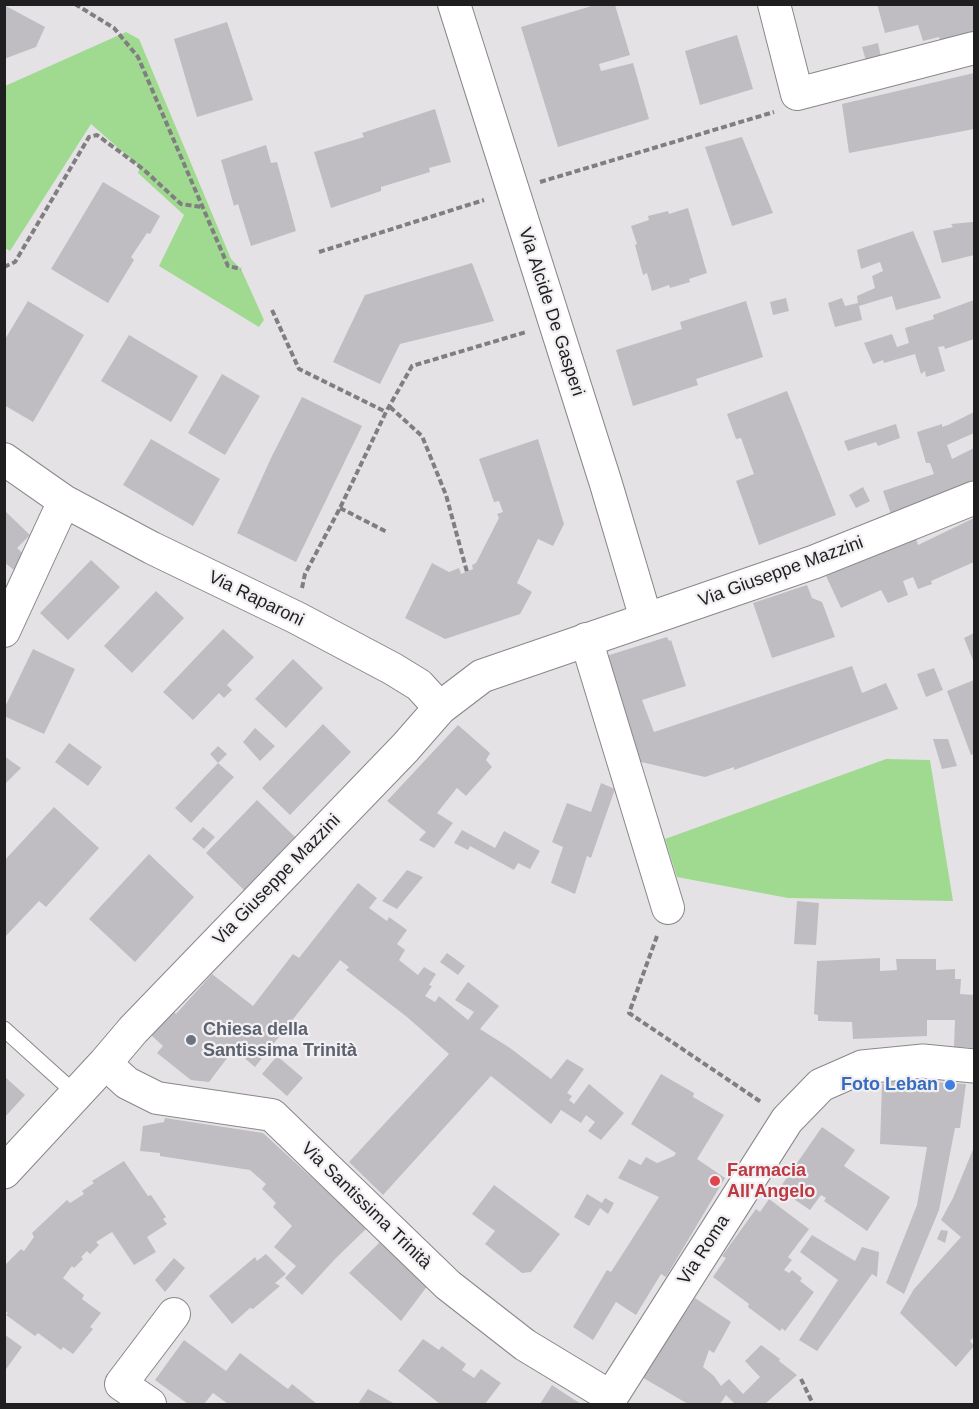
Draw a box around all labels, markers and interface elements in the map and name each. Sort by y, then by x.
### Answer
street label: Via Alcide De Gasperi [514,225,588,399]
street label: Via Giuseppe Mazzini [696,532,866,612]
street label: Via Raparoni [205,567,307,631]
street label: Via Giuseppe Mazzini [209,810,345,950]
place label: Chiesa della Santissima Trinità [203,1019,357,1062]
marker: Chiesa della Santissima Trinità [184,1033,198,1047]
place label: Foto Leban [841,1074,938,1096]
marker: Foto Leban [943,1078,957,1092]
street label: Via Santissima Trinità [296,1138,436,1274]
place label: Farmacia All'Angelo [727,1160,815,1202]
marker: Farmacia All'Angelo [708,1174,722,1188]
street label: Via Roma [674,1211,734,1289]

